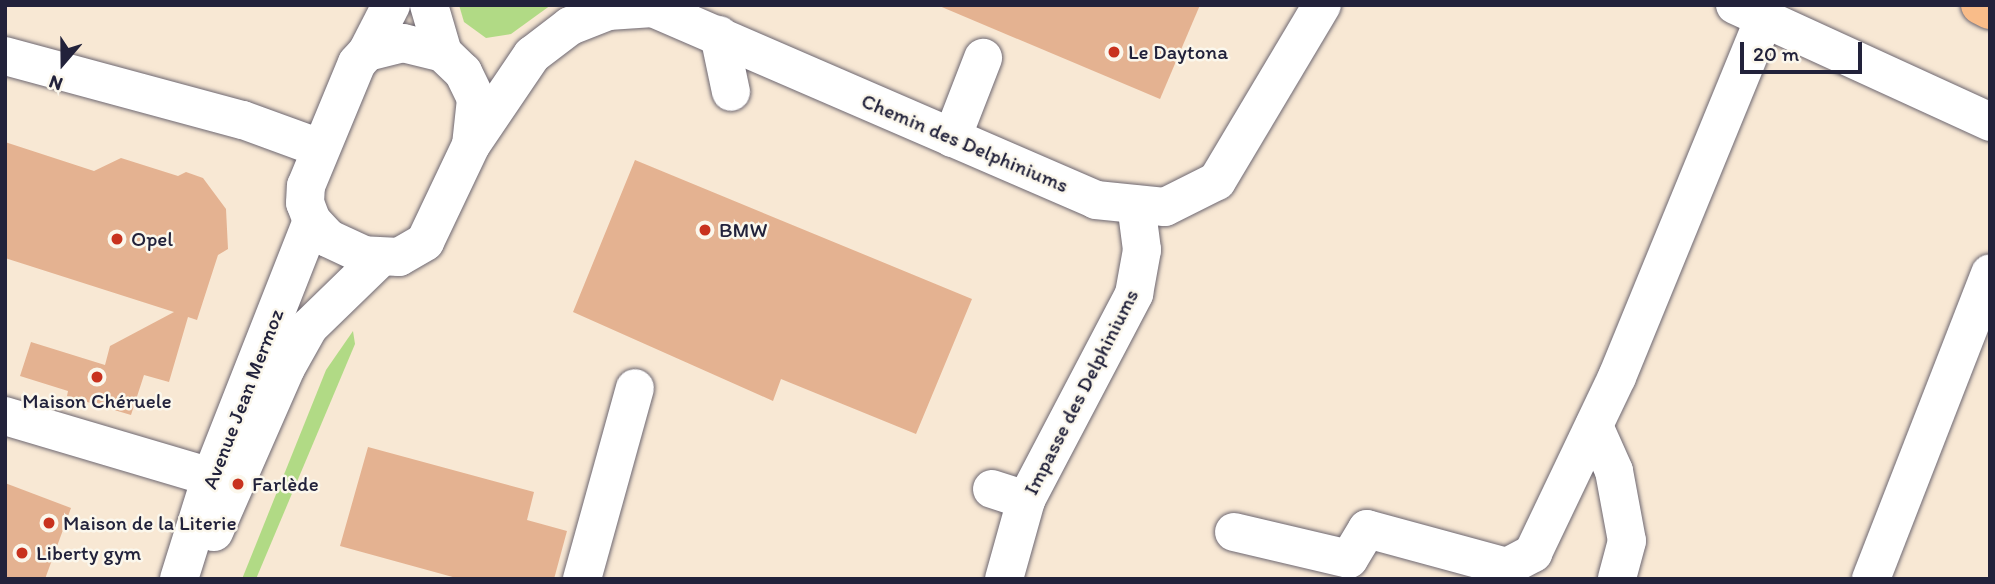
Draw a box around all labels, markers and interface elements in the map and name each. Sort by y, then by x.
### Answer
north arrow [28,28,98,98]
scale bar [1743,28,1866,72]
place label: Le Daytona [1128,39,1229,65]
text: 20 m [1753,41,1799,66]
marker: Le Daytona [1106,44,1122,60]
text: N [46,70,66,96]
street label: Chemin des Delphiniums [858,88,1072,198]
place label: BMW [719,217,767,243]
marker: BMW [697,222,713,238]
place label: Opel [131,226,173,252]
marker: Opel [109,231,125,247]
street label: Impasse des Delphiniums [1018,285,1144,499]
street label: Avenue Jean Mermoz [197,306,289,492]
marker: Maison Chéruele [89,369,105,385]
place label: Maison Chéruele [22,388,172,414]
place label: Farlède [252,471,319,497]
marker: Farlède [230,476,246,492]
place label: Maison de la Literie [63,510,237,536]
marker: Maison de la Literie [41,515,57,531]
place label: Liberty gym [36,540,142,566]
marker: Liberty gym [14,545,30,561]

